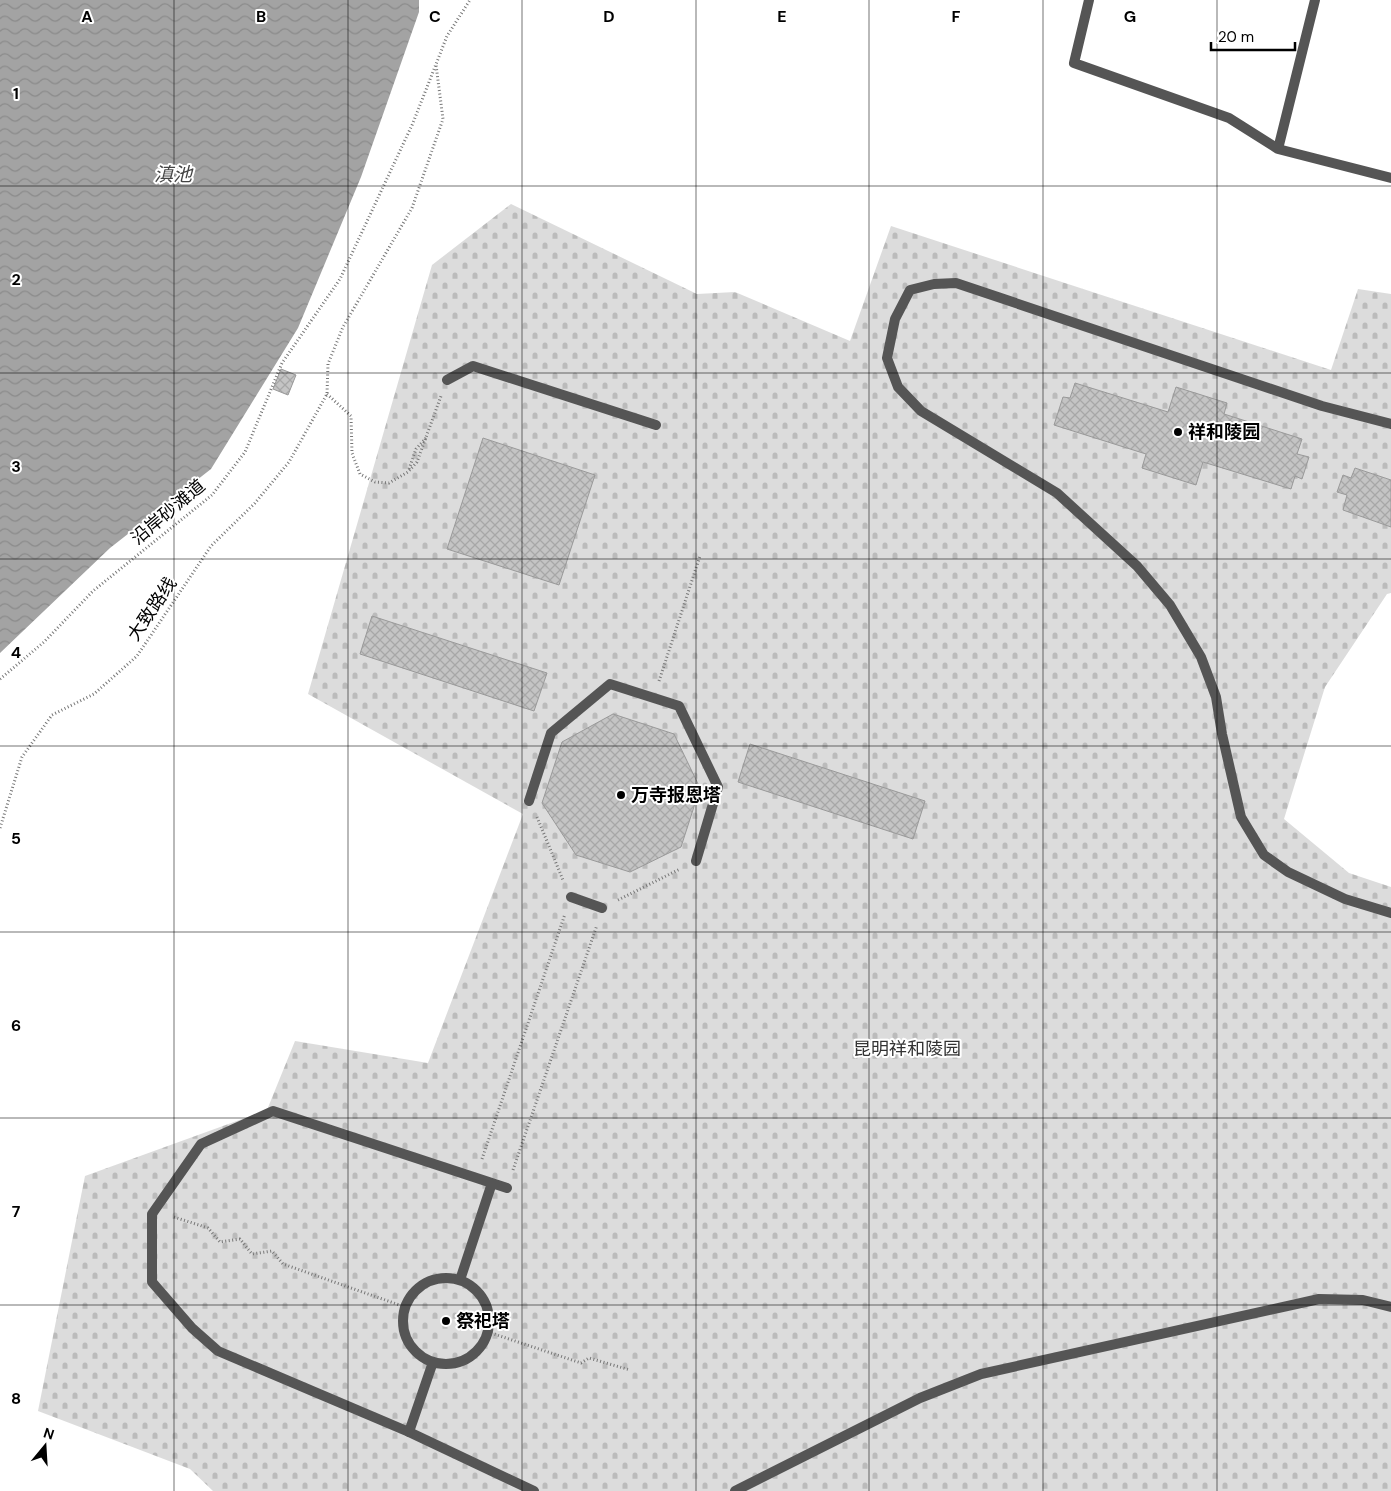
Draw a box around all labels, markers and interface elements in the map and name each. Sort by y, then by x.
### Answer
text: A [81,6,93,27]
text: B [256,6,266,27]
text: C [429,6,441,27]
text: D [603,6,615,27]
text: E [777,6,787,27]
text: F [952,6,961,27]
text: G [1124,6,1136,27]
scale bar [1211,20,1295,52]
text: 20 m [1218,27,1254,47]
text: 1 [13,83,19,104]
water label: 滇池 [154,162,194,187]
text: 2 [11,269,21,290]
place label: 祥和陵园 [1188,420,1260,444]
marker: 祥和陵园 [1172,426,1184,438]
text: 3 [11,456,21,477]
street label: 沿岸砂滩道 [126,474,210,550]
street label: 大致路线 [122,572,182,646]
text: 4 [11,642,21,663]
place label: 万寺报恩塔 [631,783,721,807]
marker: 万寺报恩塔 [615,789,627,801]
text: 5 [11,828,21,849]
text: 6 [11,1015,21,1036]
park label: 昆明祥和陵园 [853,1037,961,1061]
text: 7 [12,1201,21,1222]
place label: 祭祀塔 [456,1309,510,1333]
marker: 祭祀塔 [440,1315,452,1327]
text: 8 [11,1388,21,1409]
north arrow [20,1421,70,1471]
text: N [41,1423,57,1444]

